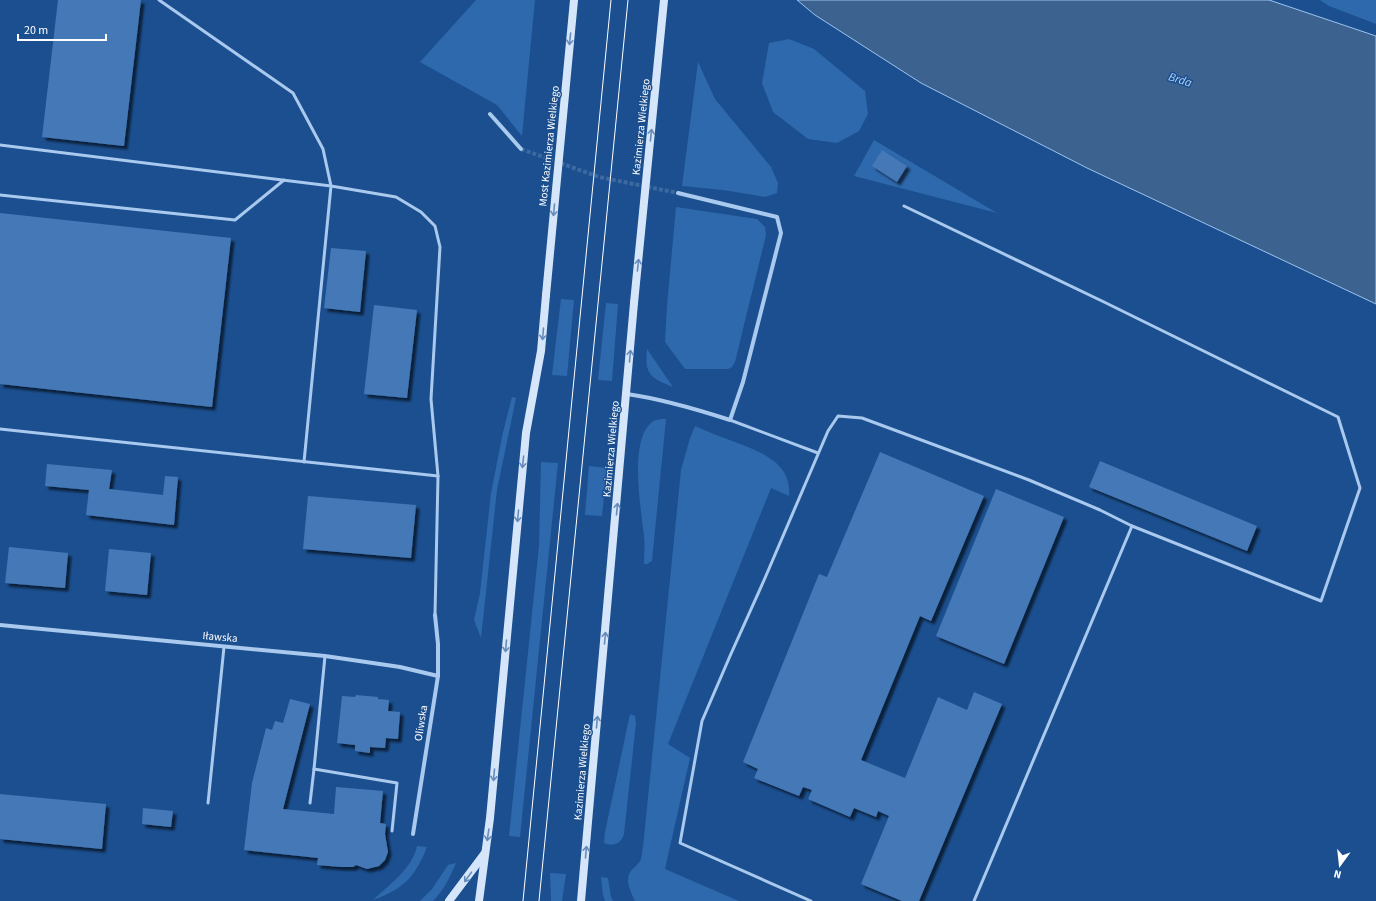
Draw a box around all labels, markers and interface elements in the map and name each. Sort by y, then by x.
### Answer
scale bar [18,16,106,42]
text: 20 m [24,22,48,39]
one-way arrow [567,32,574,45]
water label: Brda [1166,68,1194,92]
street label: Kazimierza Wielkiego [628,78,654,176]
street label: Most Kazimierza Wielkiego [535,85,563,207]
one-way arrow [647,129,655,142]
one-way arrow [550,203,557,216]
one-way arrow [634,259,642,272]
one-way arrow [539,327,547,340]
one-way arrow [627,350,634,363]
street label: Kazimierza Wielkiego [599,400,623,498]
one-way arrow [519,455,527,468]
one-way arrow [613,503,620,516]
one-way arrow [514,509,522,522]
street label: Iławska [202,628,238,646]
one-way arrow [601,632,609,645]
one-way arrow [502,639,510,652]
street label: Oliwska [411,704,431,742]
one-way arrow [594,716,601,729]
street label: Kazimierza Wielkiego [570,723,594,821]
one-way arrow [490,768,498,781]
one-way arrow [484,828,492,841]
north arrow [1320,845,1360,885]
one-way arrow [582,846,590,859]
text: N [1332,866,1343,882]
one-way arrow [463,871,472,882]

